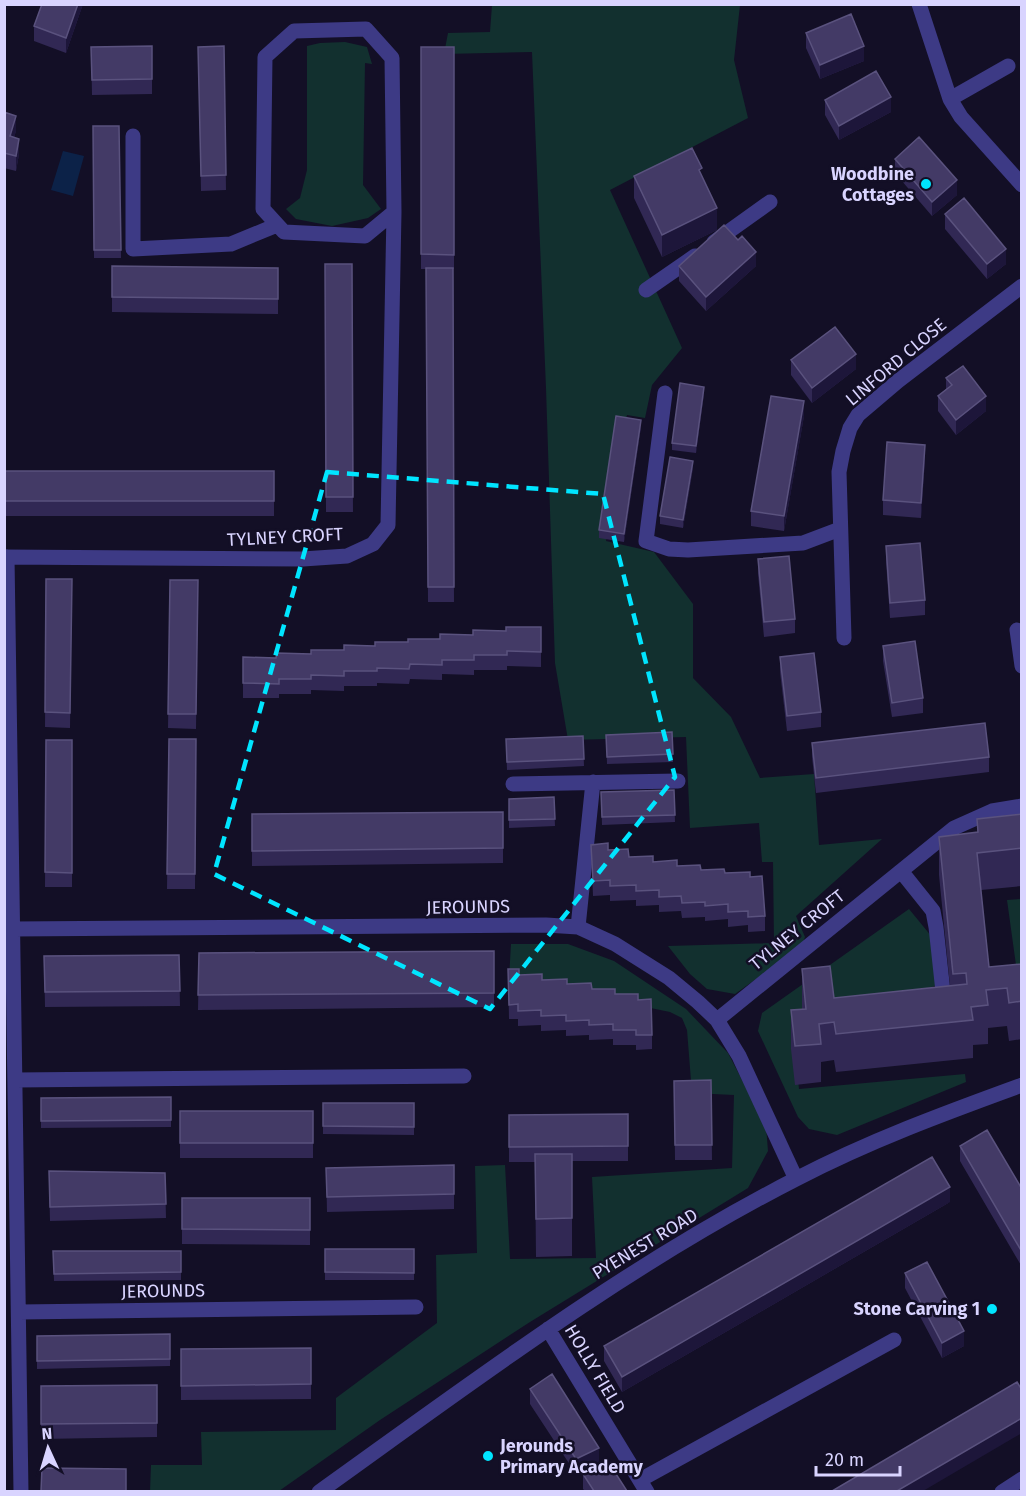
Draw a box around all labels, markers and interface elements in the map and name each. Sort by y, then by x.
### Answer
place label: Woodbine Cottages [831,163,914,206]
marker: Woodbine Cottages [919,177,933,191]
street label: LINFORD CLOSE [841,313,951,411]
street label: TYLNEY CROFT [226,523,344,551]
street label: TYLNEY CROFT [745,884,850,975]
street label: JEROUNDS [426,895,510,919]
street label: PYENEST ROAD [588,1204,702,1284]
street label: JEROUNDS [121,1279,205,1303]
place label: Stone Carving 1 [853,1298,980,1320]
marker: Stone Carving 1 [985,1302,999,1316]
street label: HOLLY FIELD [560,1320,630,1418]
north arrow [18,1418,78,1478]
text: N [41,1424,53,1443]
place label: Jerounds Primary Academy [499,1435,643,1478]
scale bar [816,1439,900,1477]
marker: Jerounds Primary Academy [481,1449,495,1463]
text: 20 m [825,1449,864,1471]

